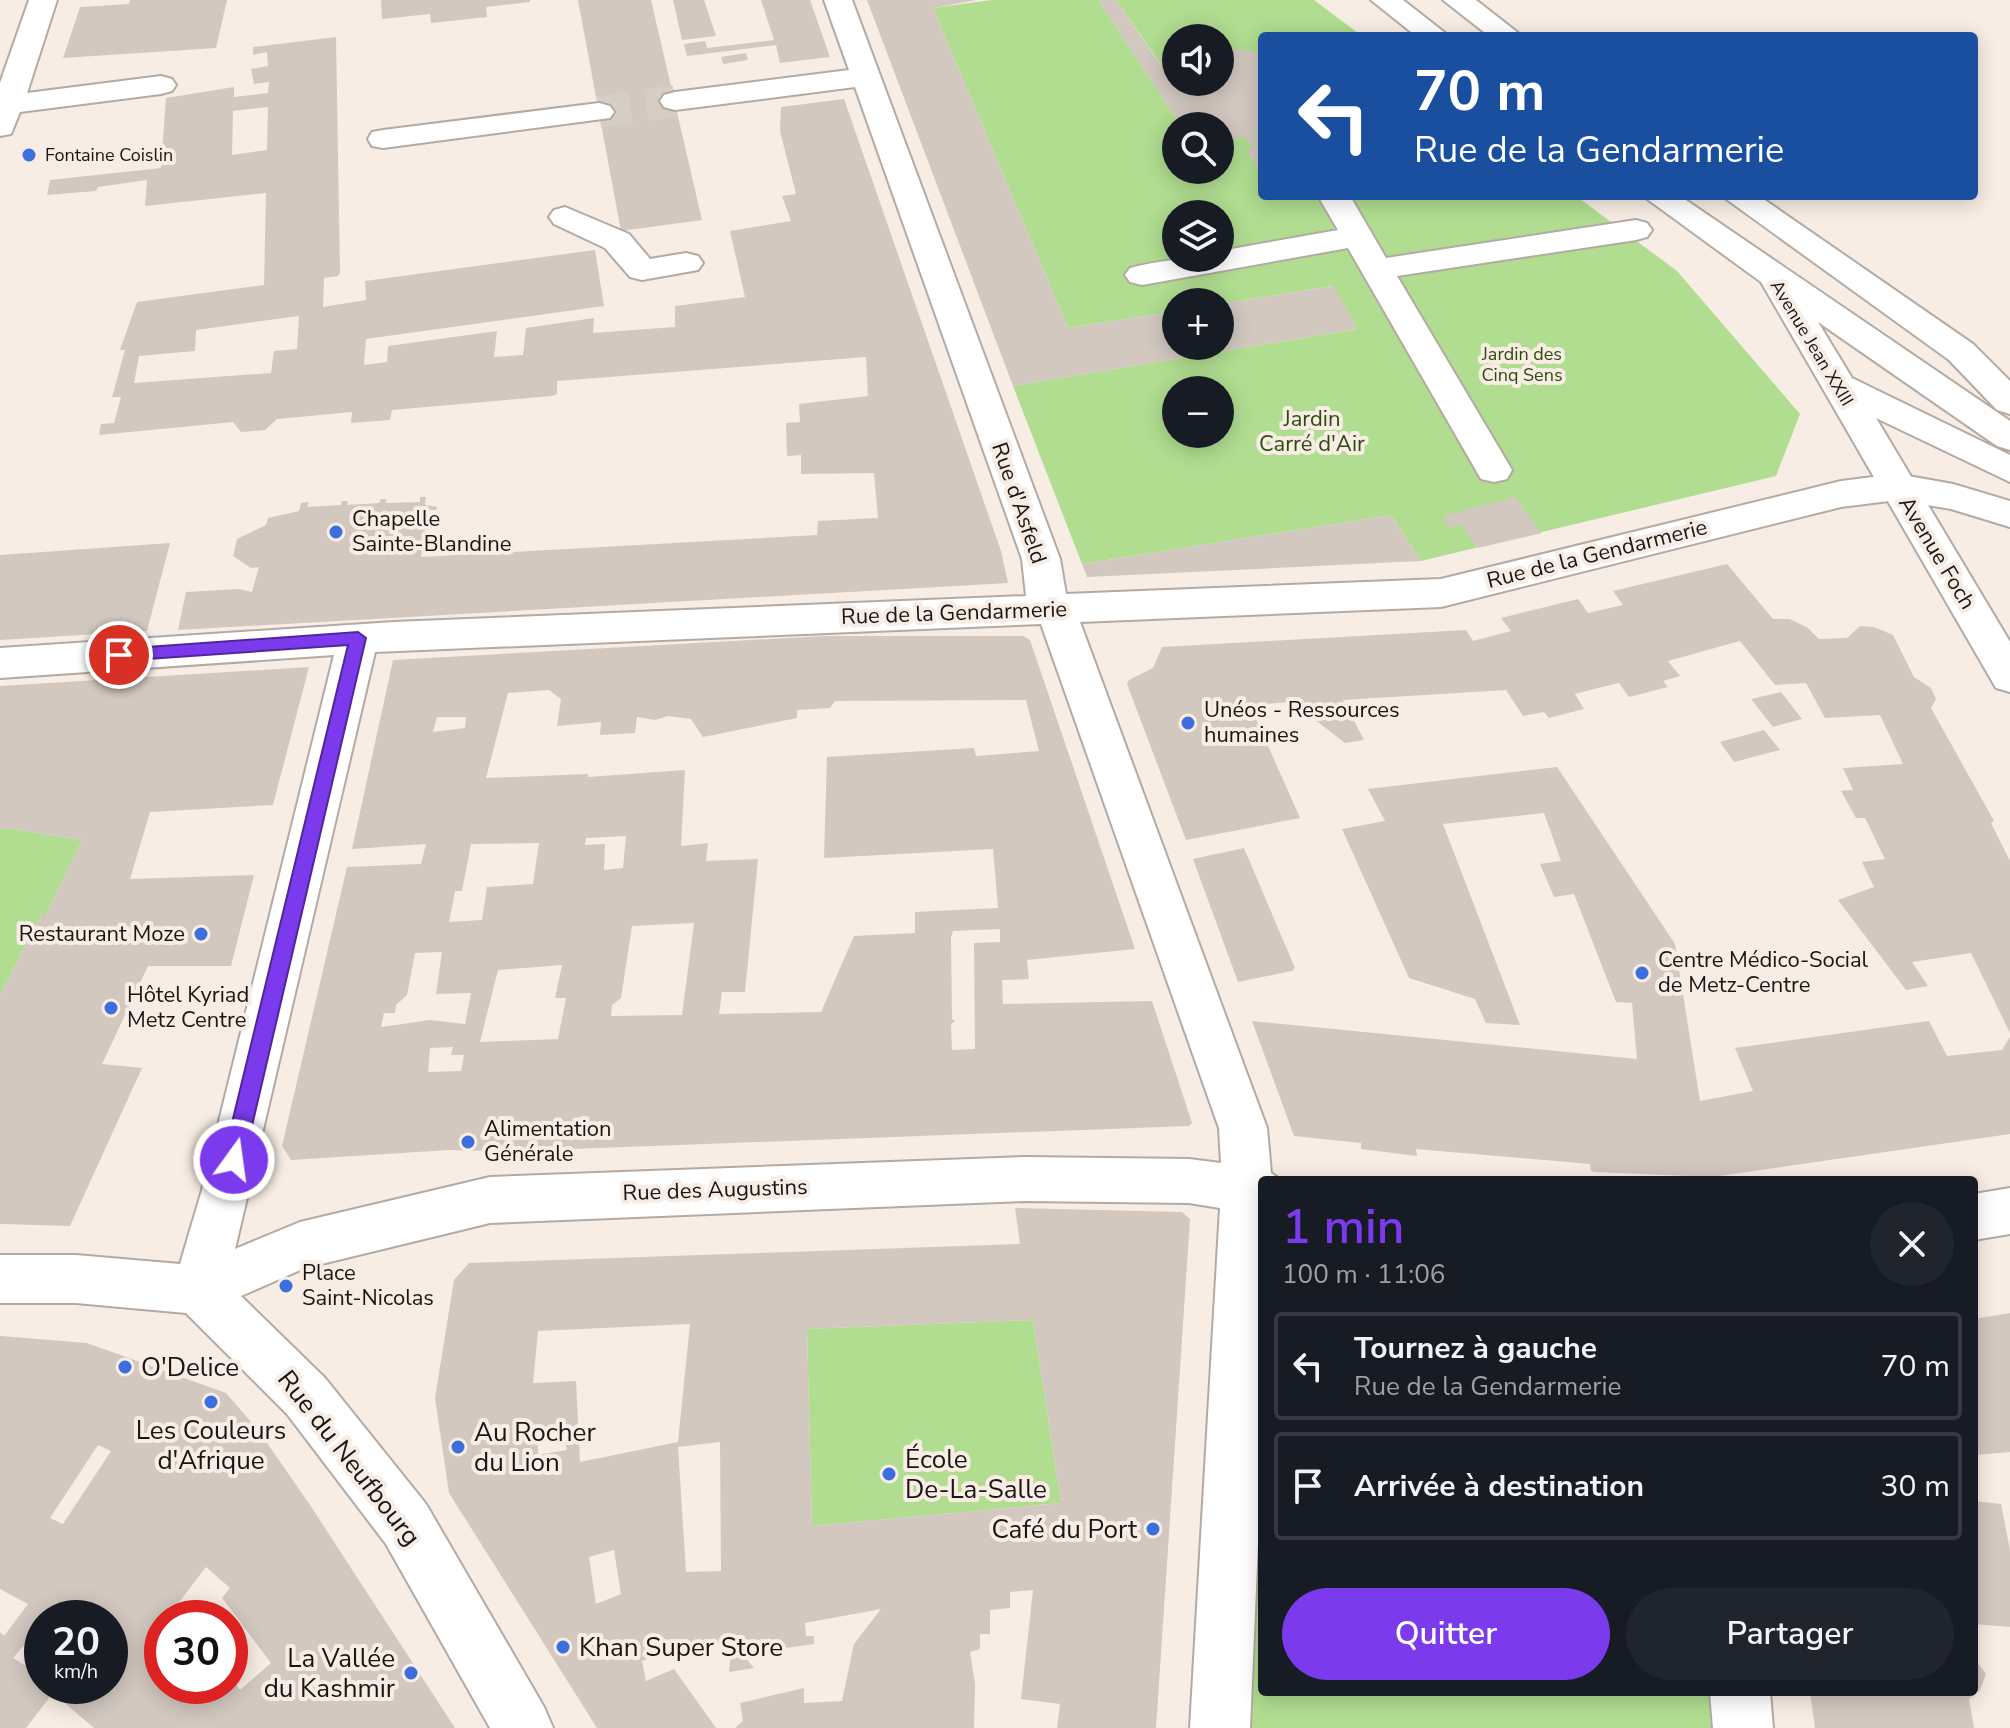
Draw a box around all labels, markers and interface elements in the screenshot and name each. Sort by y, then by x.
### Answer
map controls [1162,24,1234,448]
button: sound [1162,24,1234,96]
text: 70 m [1414,53,1545,130]
icon: left [1282,64,1386,168]
button: search [1162,112,1234,184]
text: Rue de la Gendarmerie [1414,126,1784,175]
place label: Fontaine Coislin [45,143,173,167]
marker: Fontaine Coislin [20,146,38,164]
button: layers [1162,200,1234,272]
street label: Avenue Jean XXIII [1765,276,1859,410]
button: + [1162,288,1234,360]
park label: Jardin des Cinq Sens [1481,342,1563,387]
button: − [1162,376,1234,448]
park label: Jardin Carré d'Air [1259,404,1365,459]
street label: Rue d'Asfeld [984,438,1054,568]
street label: Avenue Foch [1891,491,1983,615]
place label: Chapelle Sainte-Blandine [352,504,511,559]
street label: Rue de la Gendarmerie [1484,512,1710,596]
marker: Chapelle Sainte-Blandine [327,523,345,541]
street label: Rue de la Gendarmerie [840,594,1068,632]
pin [85,621,153,689]
icon: arrive [97,633,141,677]
place label: Unéos - Ressources humaines [1204,695,1400,750]
marker: Unéos - Ressources humaines [1179,714,1197,732]
place label: Restaurant Moze [19,919,185,949]
marker: Restaurant Moze [192,925,210,943]
place label: Centre Médico-Social de Metz-Centre [1658,945,1869,1000]
marker: Centre Médico-Social de Metz-Centre [1633,964,1651,982]
place label: Hôtel Kyriad Metz Centre [127,980,249,1035]
marker: Hôtel Kyriad Metz Centre [102,999,120,1017]
place label: Alimentation Générale [484,1114,612,1169]
position arrow [192,1118,276,1202]
marker: Alimentation Générale [459,1133,477,1151]
street label: Rue des Augustins [622,1172,808,1208]
text: 1 min [1282,1194,1404,1260]
button: close [1870,1202,1954,1286]
text: 100 m · 11:06 [1282,1257,1445,1292]
place label: Place Saint-Nicolas [302,1258,434,1313]
marker: Place Saint-Nicolas [277,1277,295,1295]
text: Tournez à gauche [1354,1328,1597,1369]
icon: left [1286,1344,1330,1388]
text: 70 m [1881,1346,1950,1387]
place label: O'Delice [141,1350,239,1385]
marker: O'Delice [116,1358,134,1376]
street label: Rue du Neufbourg [269,1363,429,1553]
text: Rue de la Gendarmerie [1354,1369,1621,1404]
marker: Les Couleurs d'Afrique [202,1393,220,1411]
place label: Les Couleurs d'Afrique [136,1413,286,1478]
place label: Au Rocher du Lion [474,1415,596,1480]
marker: Au Rocher du Lion [449,1438,467,1456]
place label: École De-La-Salle [905,1442,1047,1507]
icon: arrive [1286,1464,1330,1508]
marker: École De-La-Salle [880,1465,898,1483]
text: Arrivée à destination [1354,1466,1644,1507]
text: 30 m [1881,1466,1950,1507]
place label: Café du Port [991,1512,1138,1547]
marker: Café du Port [1144,1520,1162,1538]
button: Quitter [1282,1588,1610,1680]
button: Partager [1626,1588,1954,1680]
speed limit sign: 30 [144,1600,248,1704]
text: 20 [52,1615,100,1669]
place label: Khan Super Store [579,1630,783,1665]
marker: Khan Super Store [554,1638,572,1656]
place label: La Vallée du Kashmir [264,1641,396,1706]
text: km/h [54,1658,98,1685]
marker: La Vallée du Kashmir [402,1664,420,1682]

